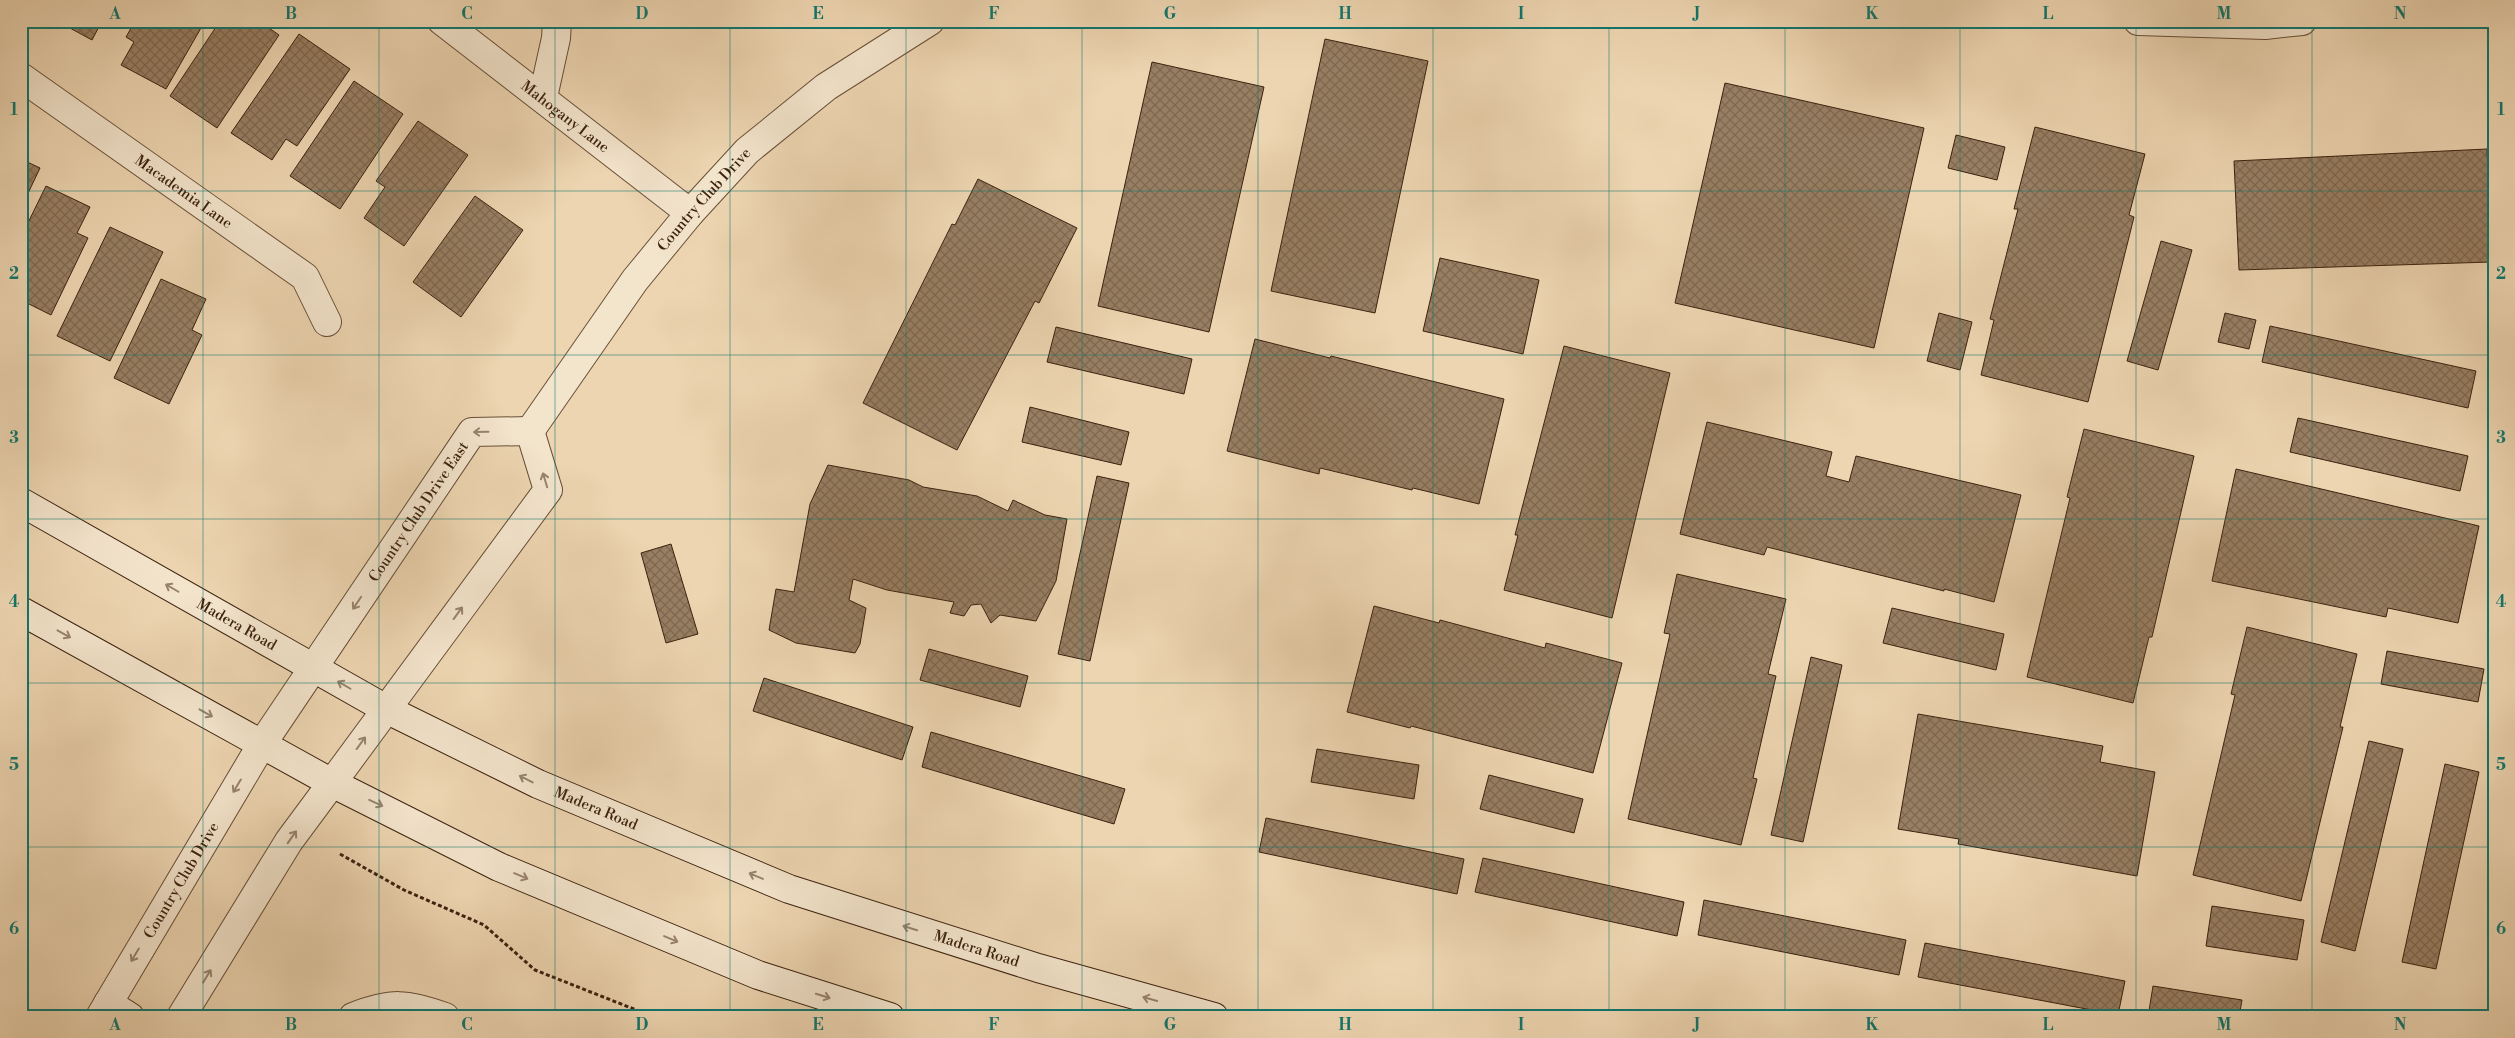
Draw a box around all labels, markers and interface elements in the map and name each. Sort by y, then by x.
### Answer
text: A [108,4,121,24]
text: B [285,4,297,24]
text: C [461,4,473,24]
text: D [636,4,649,24]
text: E [812,4,824,24]
text: F [988,4,1000,24]
text: G [1164,4,1177,24]
text: H [1338,4,1352,24]
text: I [1518,4,1524,24]
text: J [1692,4,1700,24]
text: K [1866,4,1880,24]
text: L [2043,4,2054,24]
text: M [2217,4,2232,24]
text: N [2394,4,2407,24]
street label: Mahogany Lane [517,77,613,157]
text: 1 [10,100,18,120]
text: 1 [2497,100,2505,120]
street label: Country Club Drive [653,144,755,255]
street label: Macademia Lane [131,151,236,233]
text: 2 [9,264,19,284]
text: 2 [2496,264,2506,284]
one-way arrow [473,427,490,437]
text: 3 [9,428,19,448]
text: 3 [2496,428,2506,448]
street label: Country Club Drive East [365,438,473,586]
one-way arrow [540,473,550,489]
one-way arrow [166,582,180,592]
text: 4 [9,592,20,612]
text: 4 [2496,592,2507,612]
street label: Madera Road [193,595,280,655]
one-way arrow [352,595,362,609]
one-way arrow [453,606,463,620]
one-way arrow [56,630,71,640]
one-way arrow [337,680,351,690]
one-way arrow [199,708,214,718]
one-way arrow [356,736,366,750]
text: 5 [9,755,19,775]
text: 5 [2496,755,2506,775]
one-way arrow [519,774,534,783]
one-way arrow [232,778,242,792]
street label: Madera Road [551,783,641,835]
one-way arrow [368,799,383,809]
street label: Country Club Drive [140,819,223,942]
one-way arrow [287,830,297,844]
one-way arrow [749,870,764,880]
one-way arrow [514,873,529,882]
text: 6 [9,919,19,939]
text: 6 [2496,919,2506,939]
one-way arrow [903,922,919,932]
street label: Madera Road [931,926,1022,972]
one-way arrow [663,935,678,944]
one-way arrow [130,947,140,961]
one-way arrow [203,969,213,983]
one-way arrow [815,991,831,1001]
one-way arrow [1142,994,1158,1003]
text: A [108,1015,121,1035]
text: B [285,1015,297,1035]
text: C [461,1015,473,1035]
text: D [636,1015,649,1035]
text: E [812,1015,824,1035]
text: F [988,1015,1000,1035]
text: G [1164,1015,1177,1035]
text: H [1338,1015,1352,1035]
text: I [1518,1015,1524,1035]
text: J [1692,1015,1700,1035]
text: K [1866,1015,1880,1035]
text: L [2043,1015,2054,1035]
text: M [2217,1015,2232,1035]
text: N [2394,1015,2407,1035]

